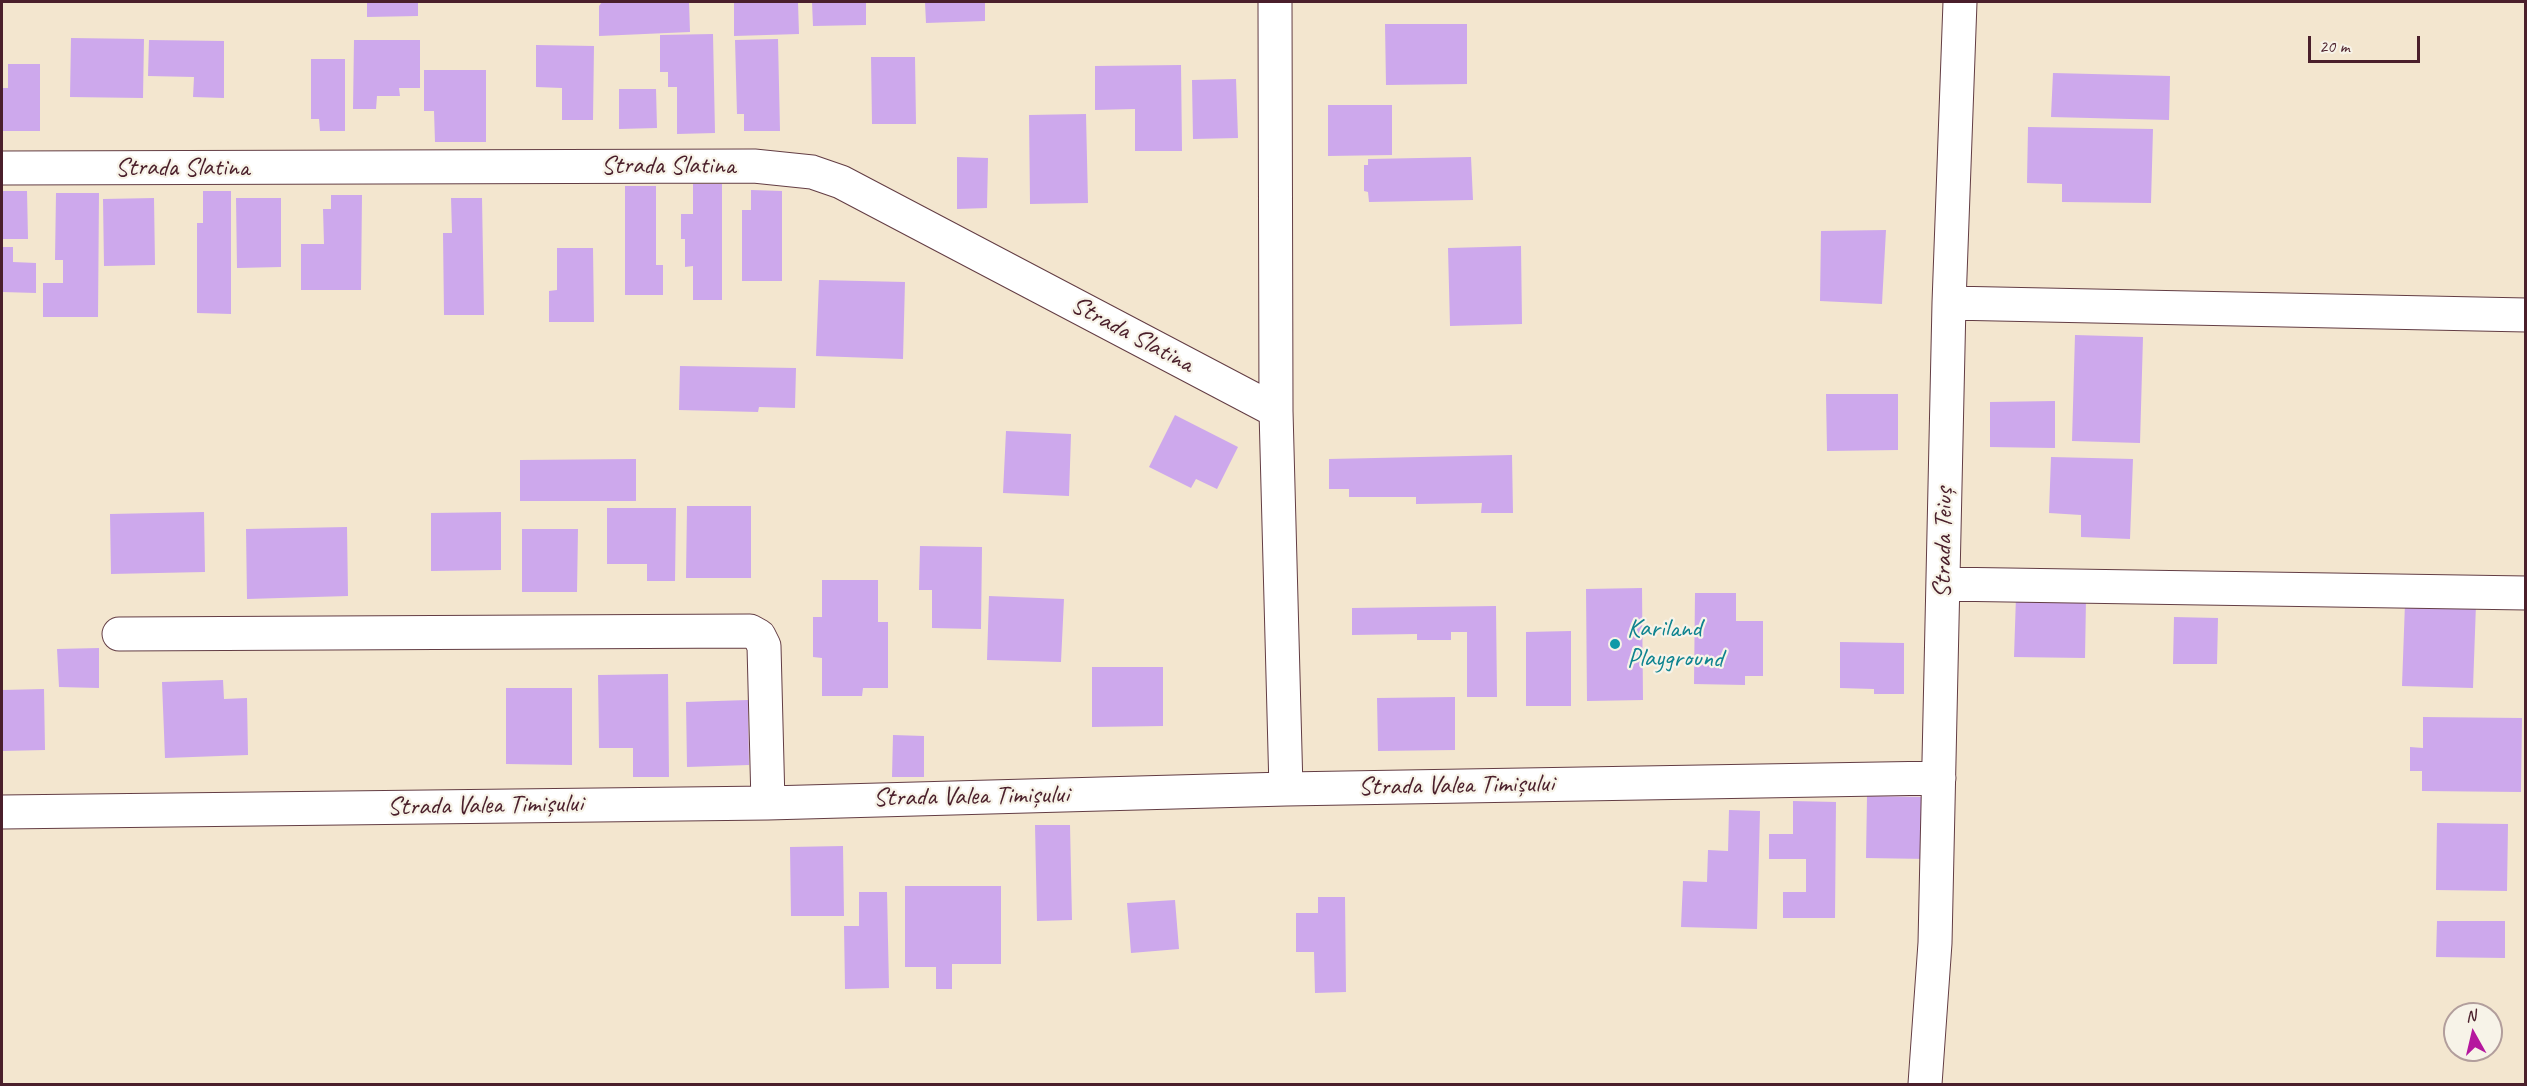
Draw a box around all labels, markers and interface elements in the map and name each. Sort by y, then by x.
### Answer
scale bar [2311,24,2424,62]
text: 20 m [2319,35,2350,57]
street label: Strada Slatina [601,150,735,182]
street label: Strada Slatina [115,152,249,184]
street label: Strada Slatina [1065,290,1199,380]
street label: Strada Teiuș [1927,487,1961,599]
place label: Kariland Playground [1627,613,1723,674]
marker: Kariland Playground [1608,637,1622,651]
street label: Strada Valea Timișului [1358,769,1554,803]
street label: Strada Valea Timișului [873,780,1069,814]
street label: Strada Valea Timișului [387,789,583,823]
north arrow [2443,1002,2503,1062]
text: N [2464,1006,2477,1027]

